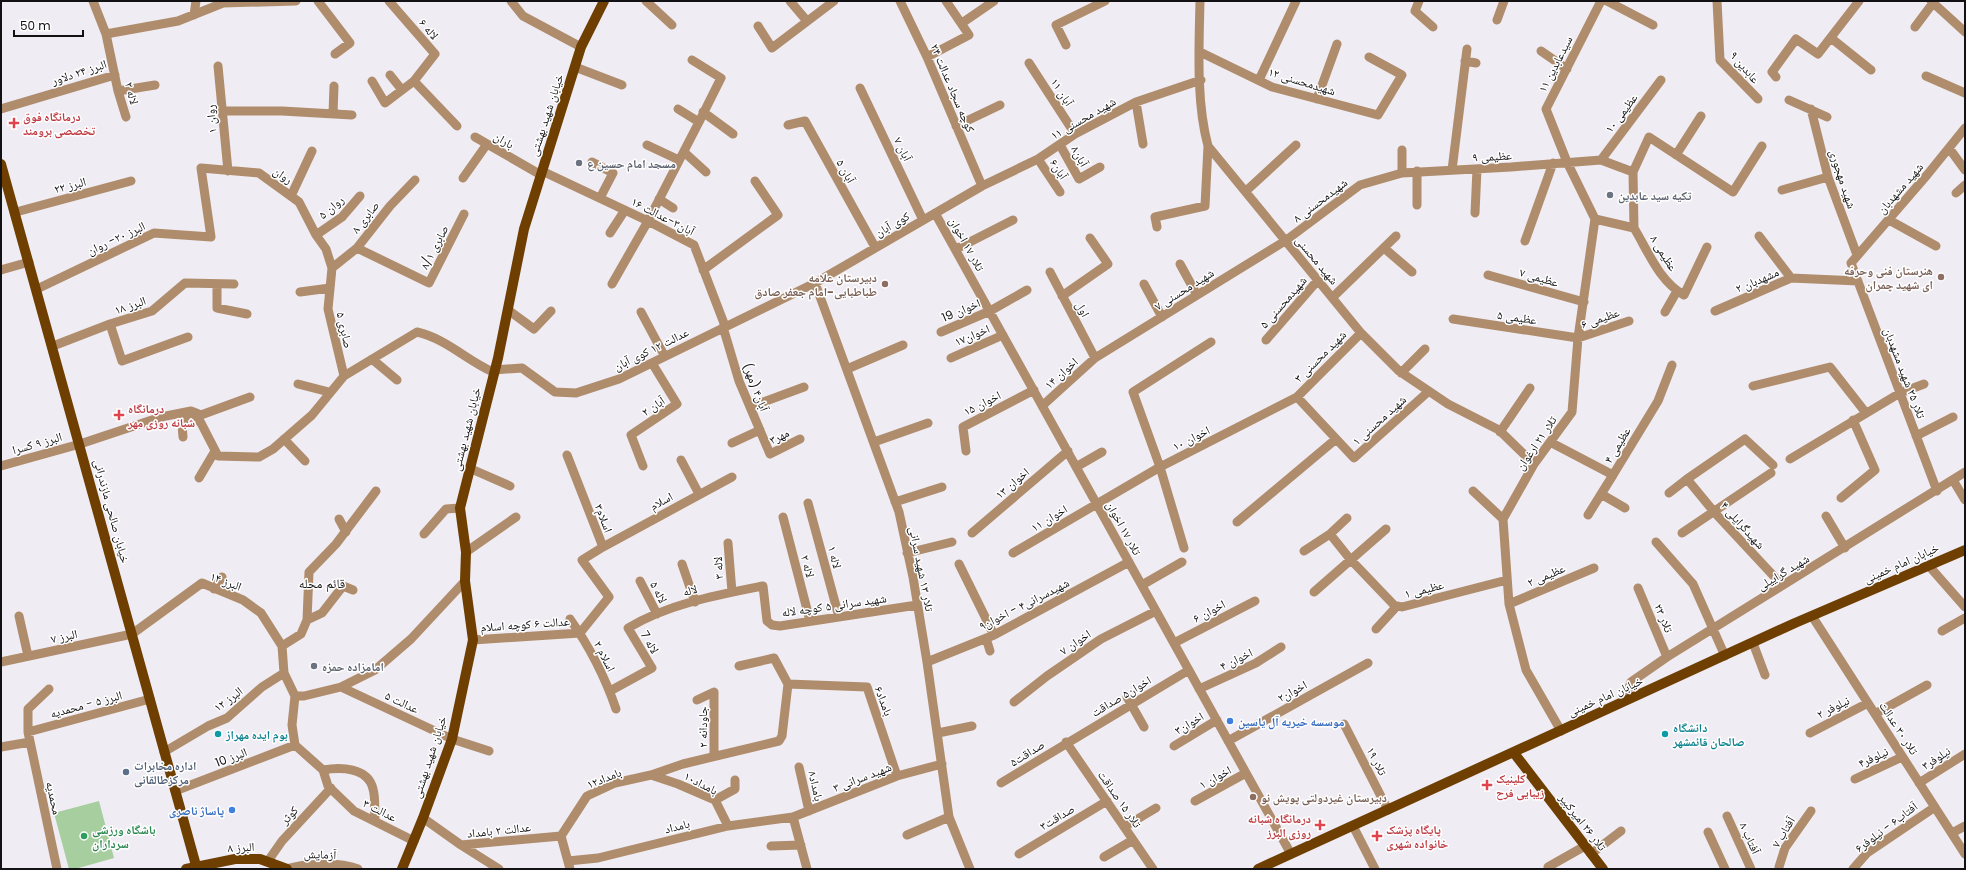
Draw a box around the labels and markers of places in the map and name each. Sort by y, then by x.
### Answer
place label: درمانگاه فوق تخصصی برومند [23,108,96,139]
marker: درمانگاه فوق تخصصی برومند [8,117,20,129]
place label: مسجد امام حسین ع [587,155,676,172]
marker: مسجد امام حسین ع [574,158,584,168]
place label: تکیه سید عابدین [1618,187,1692,204]
marker: تکیه سید عابدین [1605,190,1615,200]
place label: هنرستان فنی وحرفه ای شهید چمران [1844,262,1933,293]
place label: دبیرستان علامه طباطبایی-امام جعفر صادق [755,269,877,300]
marker: هنرستان فنی وحرفه ای شهید چمران [1936,272,1946,282]
marker: دبیرستان علامه طباطبایی-امام جعفر صادق [880,279,890,289]
place label: درمانگاه شبانه روزی مهر [127,400,195,431]
marker: درمانگاه شبانه روزی مهر [113,409,125,421]
place label: امامزاده حمزه [322,658,384,675]
marker: امامزاده حمزه [309,661,319,671]
place label: موسسه خیریه آل یاسین [1238,713,1345,730]
marker: موسسه خیریه آل یاسین [1225,716,1235,726]
place label: دانشگاه صالحان قائمشهر [1672,719,1744,750]
place label: بوم ایده مهراز [225,726,288,743]
marker: بوم ایده مهراز [213,729,223,739]
marker: دانشگاه صالحان قائمشهر [1660,729,1670,739]
place label: اداره مخابرات مرکزطالقانی [134,757,196,788]
marker: اداره مخابرات مرکزطالقانی [121,767,131,777]
place label: کلینیک زیبایی فرح [1496,770,1545,801]
marker: کلینیک زیبایی فرح [1481,779,1493,791]
place label: دبیرستان غیردولتی پویش نو [1261,789,1387,806]
marker: دبیرستان غیردولتی پویش نو [1248,792,1258,802]
place label: پاساژ ناصری [169,802,224,819]
marker: پاساژ ناصری [227,805,237,815]
place label: درمانگاه شبانه روزی البرز [1248,810,1311,841]
marker: درمانگاه شبانه روزی البرز [1314,819,1326,831]
place label: باشگاه ورزشی سرداران [92,821,156,852]
place label: پایگاه پزشک خانواده شهری [1386,821,1448,852]
marker: پایگاه پزشک خانواده شهری [1371,830,1383,842]
marker: باشگاه ورزشی سرداران [79,831,89,841]

